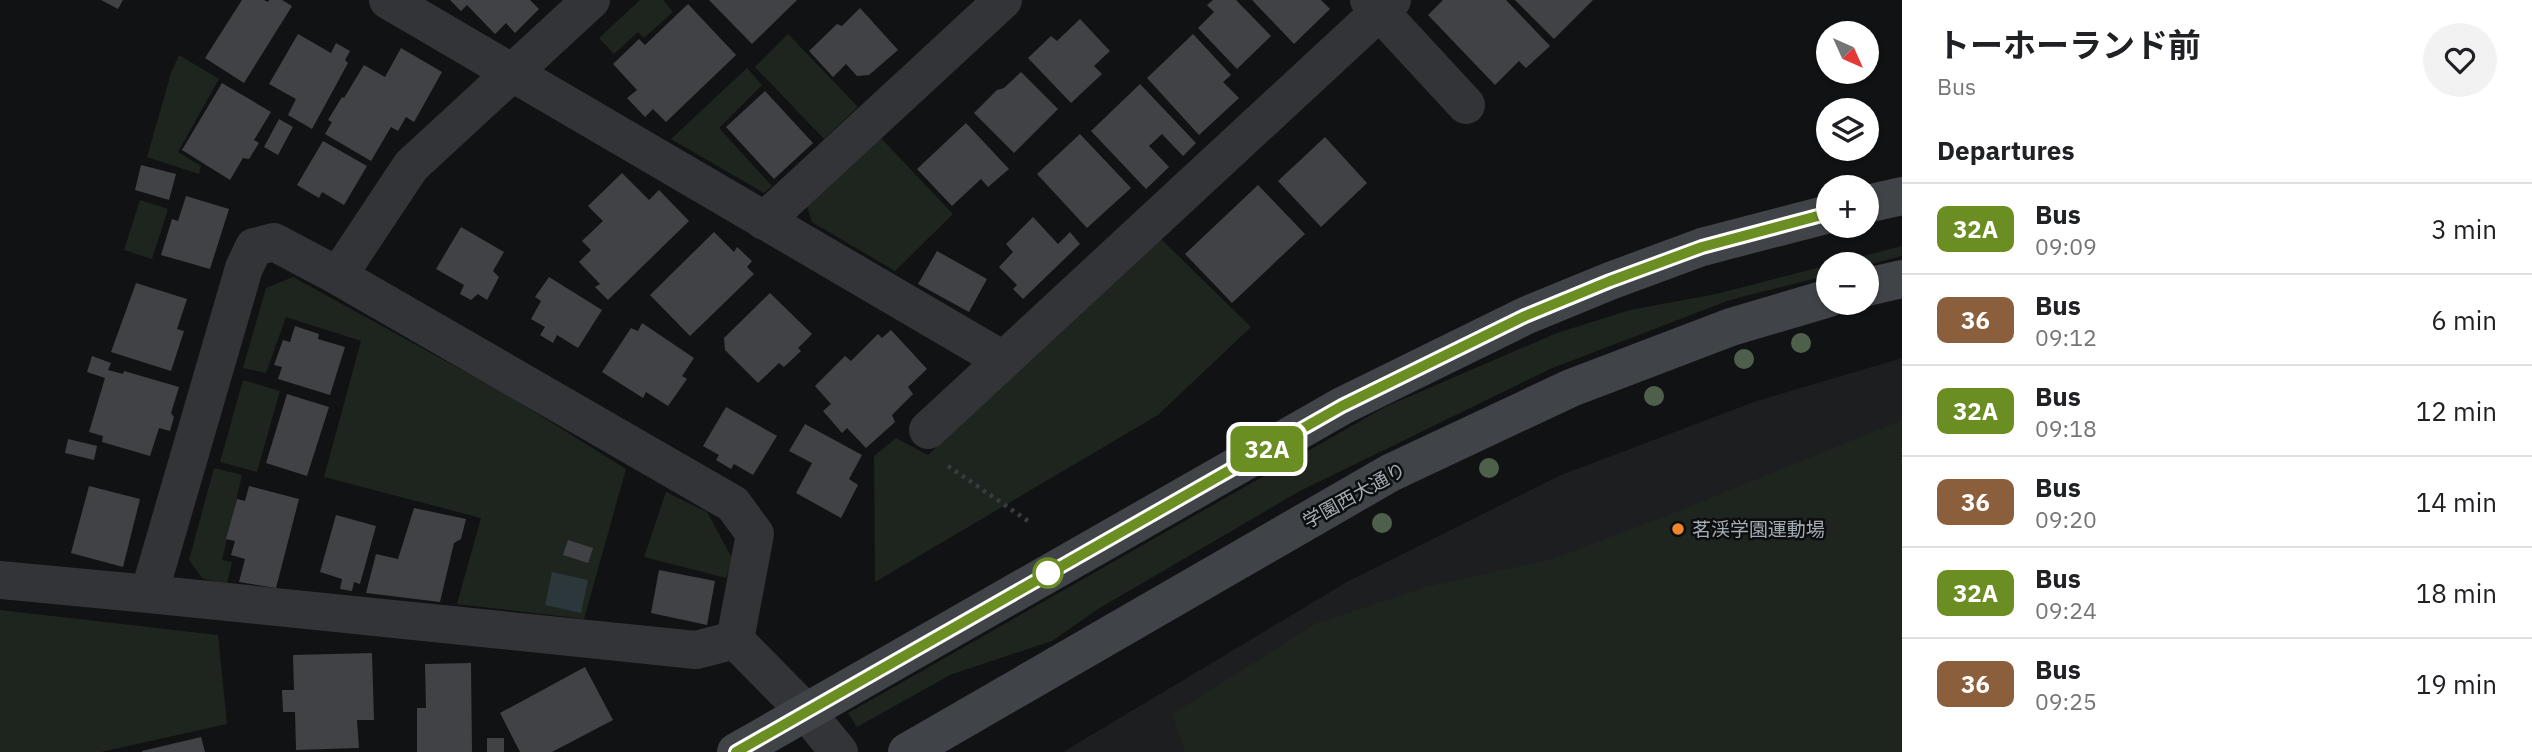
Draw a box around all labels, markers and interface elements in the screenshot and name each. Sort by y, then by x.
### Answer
north arrow [1816,21,1880,84]
map controls [1816,21,1879,315]
text: トーホーランド前 [1937,23,2201,66]
button: heart [2423,23,2497,97]
text: Bus [1937,71,1976,101]
button: layers [1816,98,1879,161]
text: Departures [1937,133,2075,167]
button: + [1816,175,1879,238]
text: Bus [2035,197,2081,231]
text: 3 min [2431,212,2497,246]
text: 32A [1953,213,1998,245]
text: 09:09 [2035,231,2097,261]
button: − [1816,252,1879,315]
text: Bus [2035,288,2081,322]
text: 6 min [2431,303,2497,337]
text: 36 [1961,304,1990,336]
text: 09:12 [2035,322,2097,352]
text: Bus [2035,379,2081,413]
text: 12 min [2416,394,2497,428]
text: 32A [1953,395,1998,427]
text: 09:18 [2035,413,2097,443]
line badge: 32A [1227,426,1307,472]
text: 32A [1244,433,1290,465]
street label: 学園西大通り [1298,457,1410,533]
text: Bus [2035,470,2081,504]
text: 14 min [2416,485,2497,519]
text: 36 [1961,486,1990,518]
text: 09:20 [2035,504,2097,534]
place label: 茗渓学園運動場 [1692,517,1825,541]
marker: 茗渓学園運動場 [1670,521,1686,537]
unlabelled marker [1033,558,1063,588]
text: Bus [2035,561,2081,595]
text: 18 min [2416,576,2497,610]
text: 32A [1953,577,1998,609]
text: 09:24 [2035,595,2097,625]
text: Bus [2035,652,2081,686]
text: 19 min [2416,667,2497,701]
text: 36 [1961,668,1990,700]
text: 09:25 [2035,686,2097,716]

